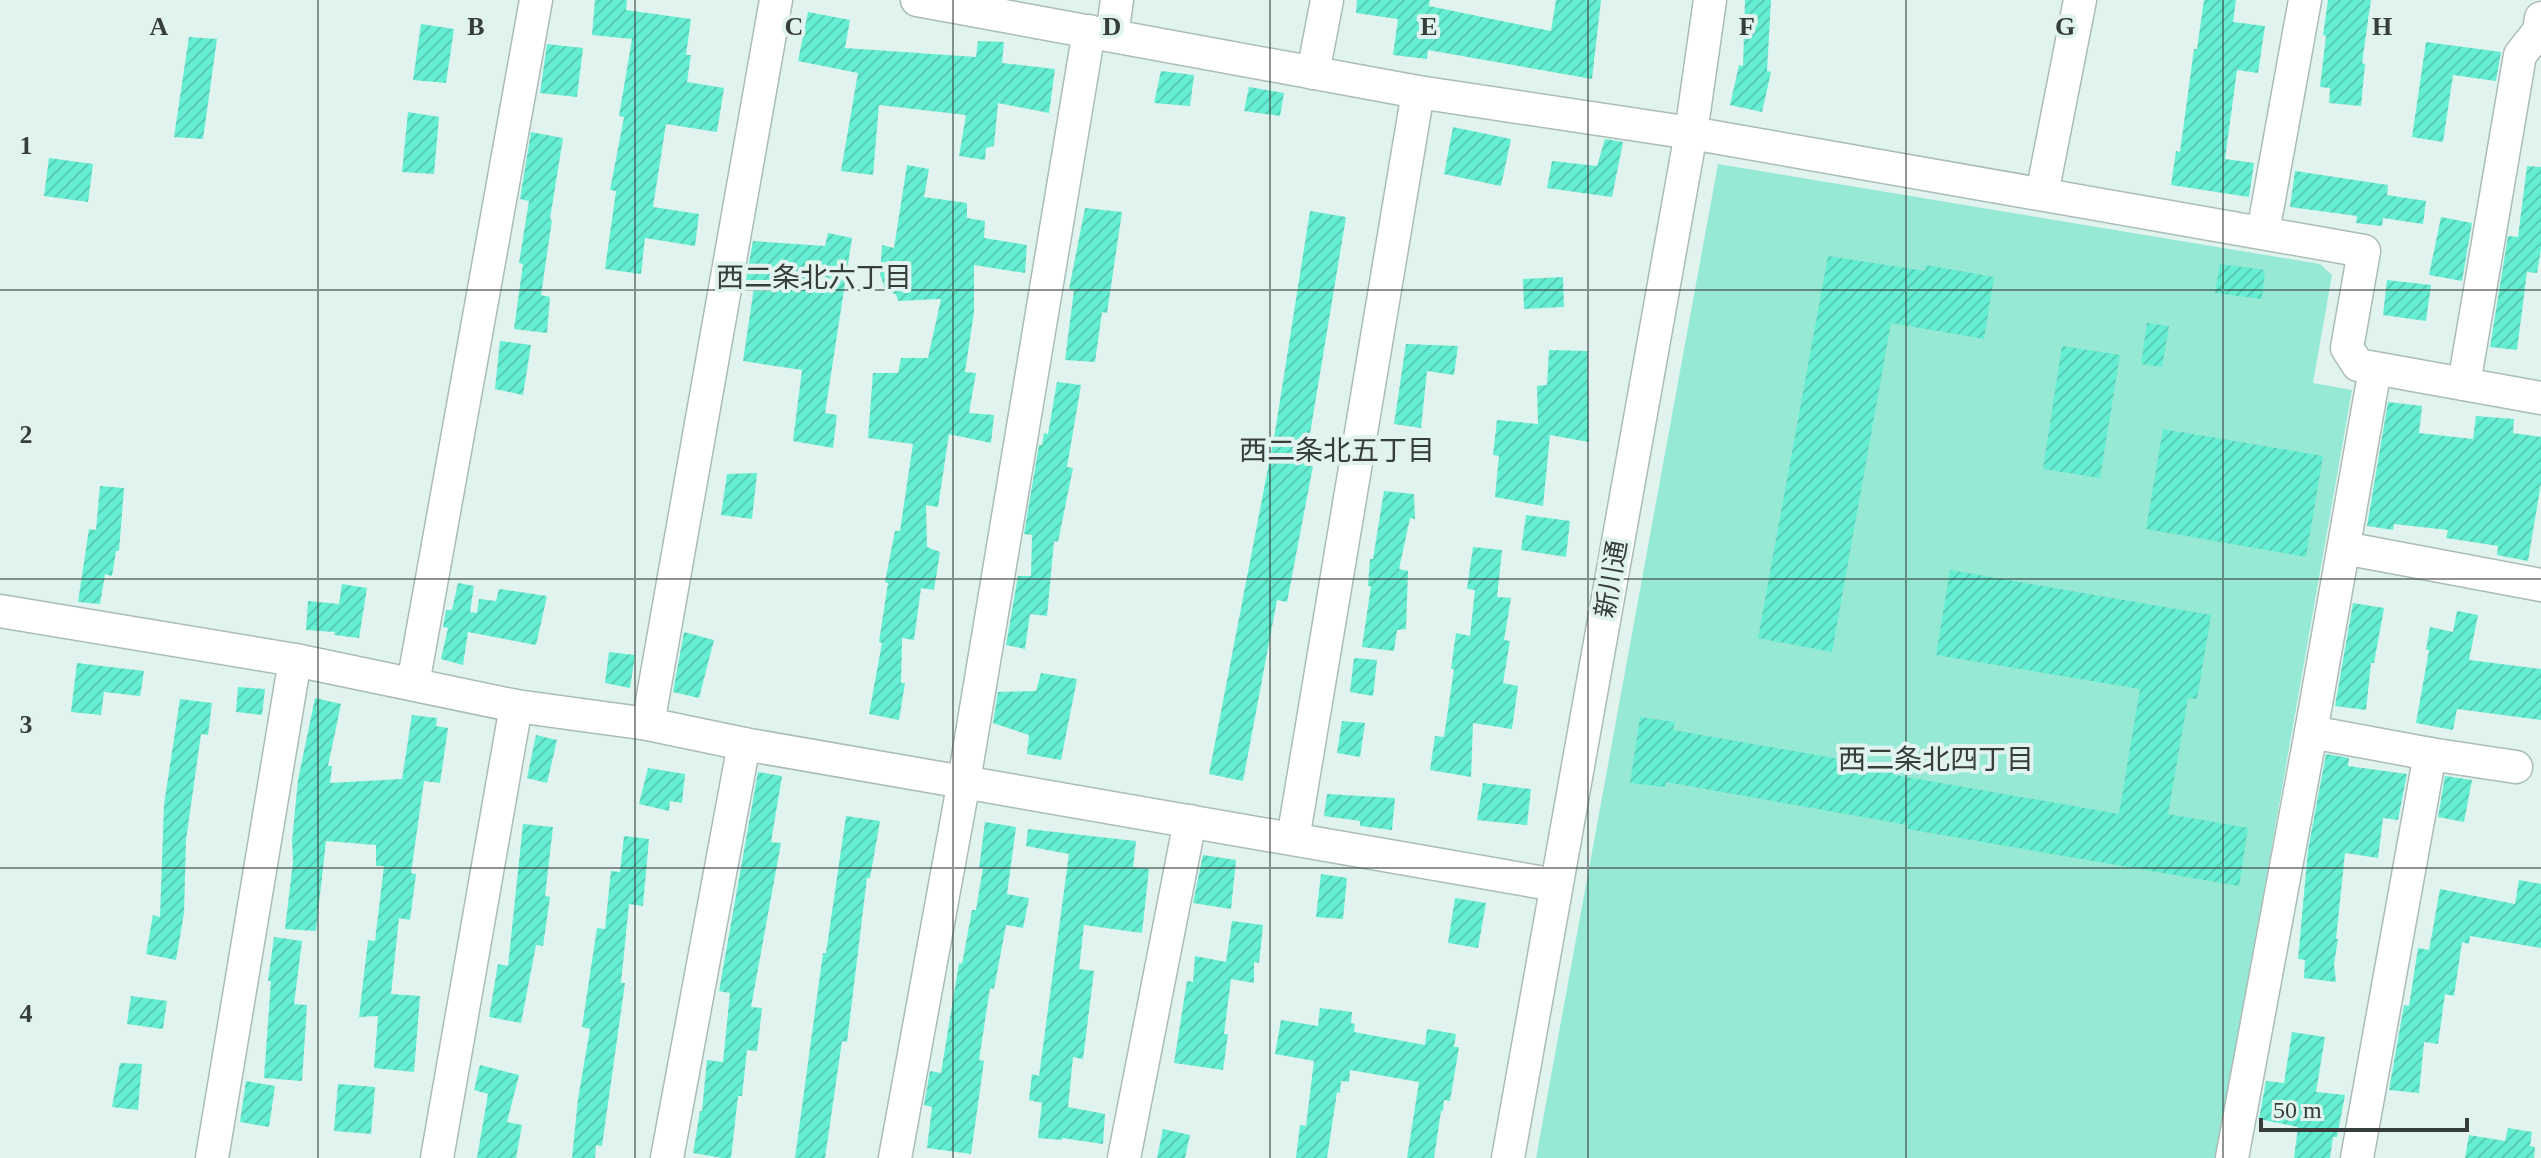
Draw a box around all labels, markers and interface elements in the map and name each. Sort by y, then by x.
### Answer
text: A [150,12,169,41]
text: B [467,12,485,41]
text: C [785,12,803,41]
text: D [1103,12,1121,41]
text: E [1420,12,1438,41]
text: F [1739,12,1755,41]
text: G [2055,12,2075,41]
text: H [2372,12,2392,41]
text: 1 [20,131,33,160]
district label: 西二条北六丁目 [716,262,912,293]
text: 2 [20,420,33,449]
district label: 西二条北五丁目 [1239,435,1435,466]
street label: 新川通 [1590,538,1633,620]
text: 3 [20,710,33,739]
district label: 西二条北四丁目 [1838,744,2034,775]
text: 4 [20,999,33,1028]
scale bar [2261,1082,2467,1132]
text: 50 m [2273,1097,2322,1123]

